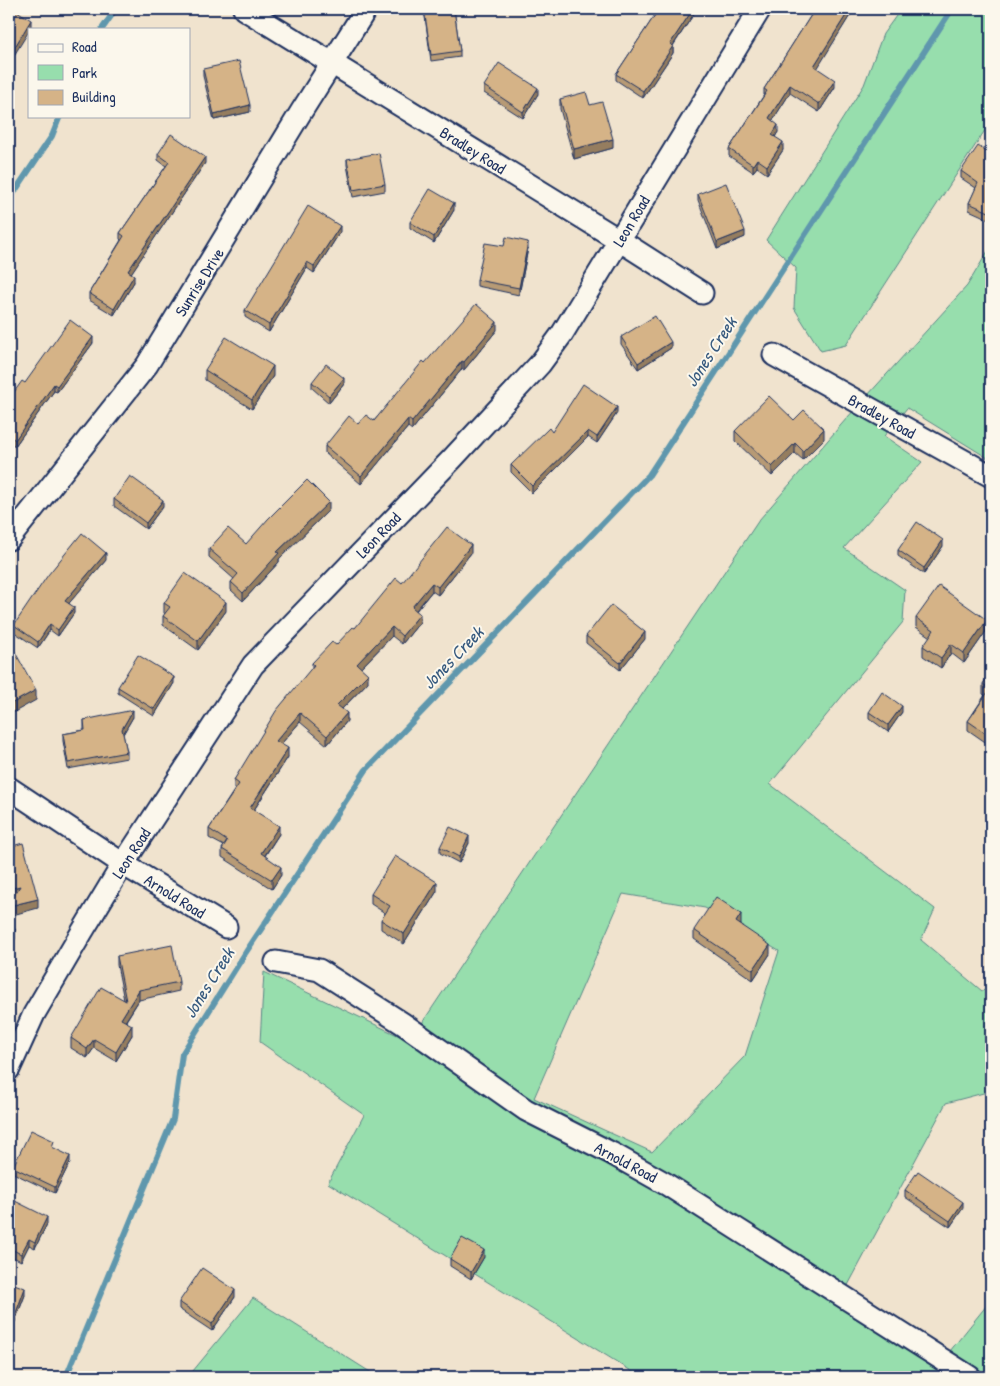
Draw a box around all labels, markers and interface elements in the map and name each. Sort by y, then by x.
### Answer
legend [28,28,190,118]
text: Road [72,36,97,57]
text: Park [72,62,97,83]
text: Building [72,86,116,107]
street label: Bradley Road [436,121,510,179]
street label: Leon Road [607,191,655,251]
street label: Sunrise Drive [169,243,229,320]
water label: Jones Creek [679,311,743,392]
street label: Bradley Road [844,388,920,444]
street label: Leon Road [351,507,405,563]
water label: Jones Creek [416,620,490,695]
street label: Leon Road [107,824,155,882]
street label: Arnold Road [140,869,210,923]
water label: Jones Creek [177,941,241,1023]
street label: Arnold Road [591,1136,661,1188]

